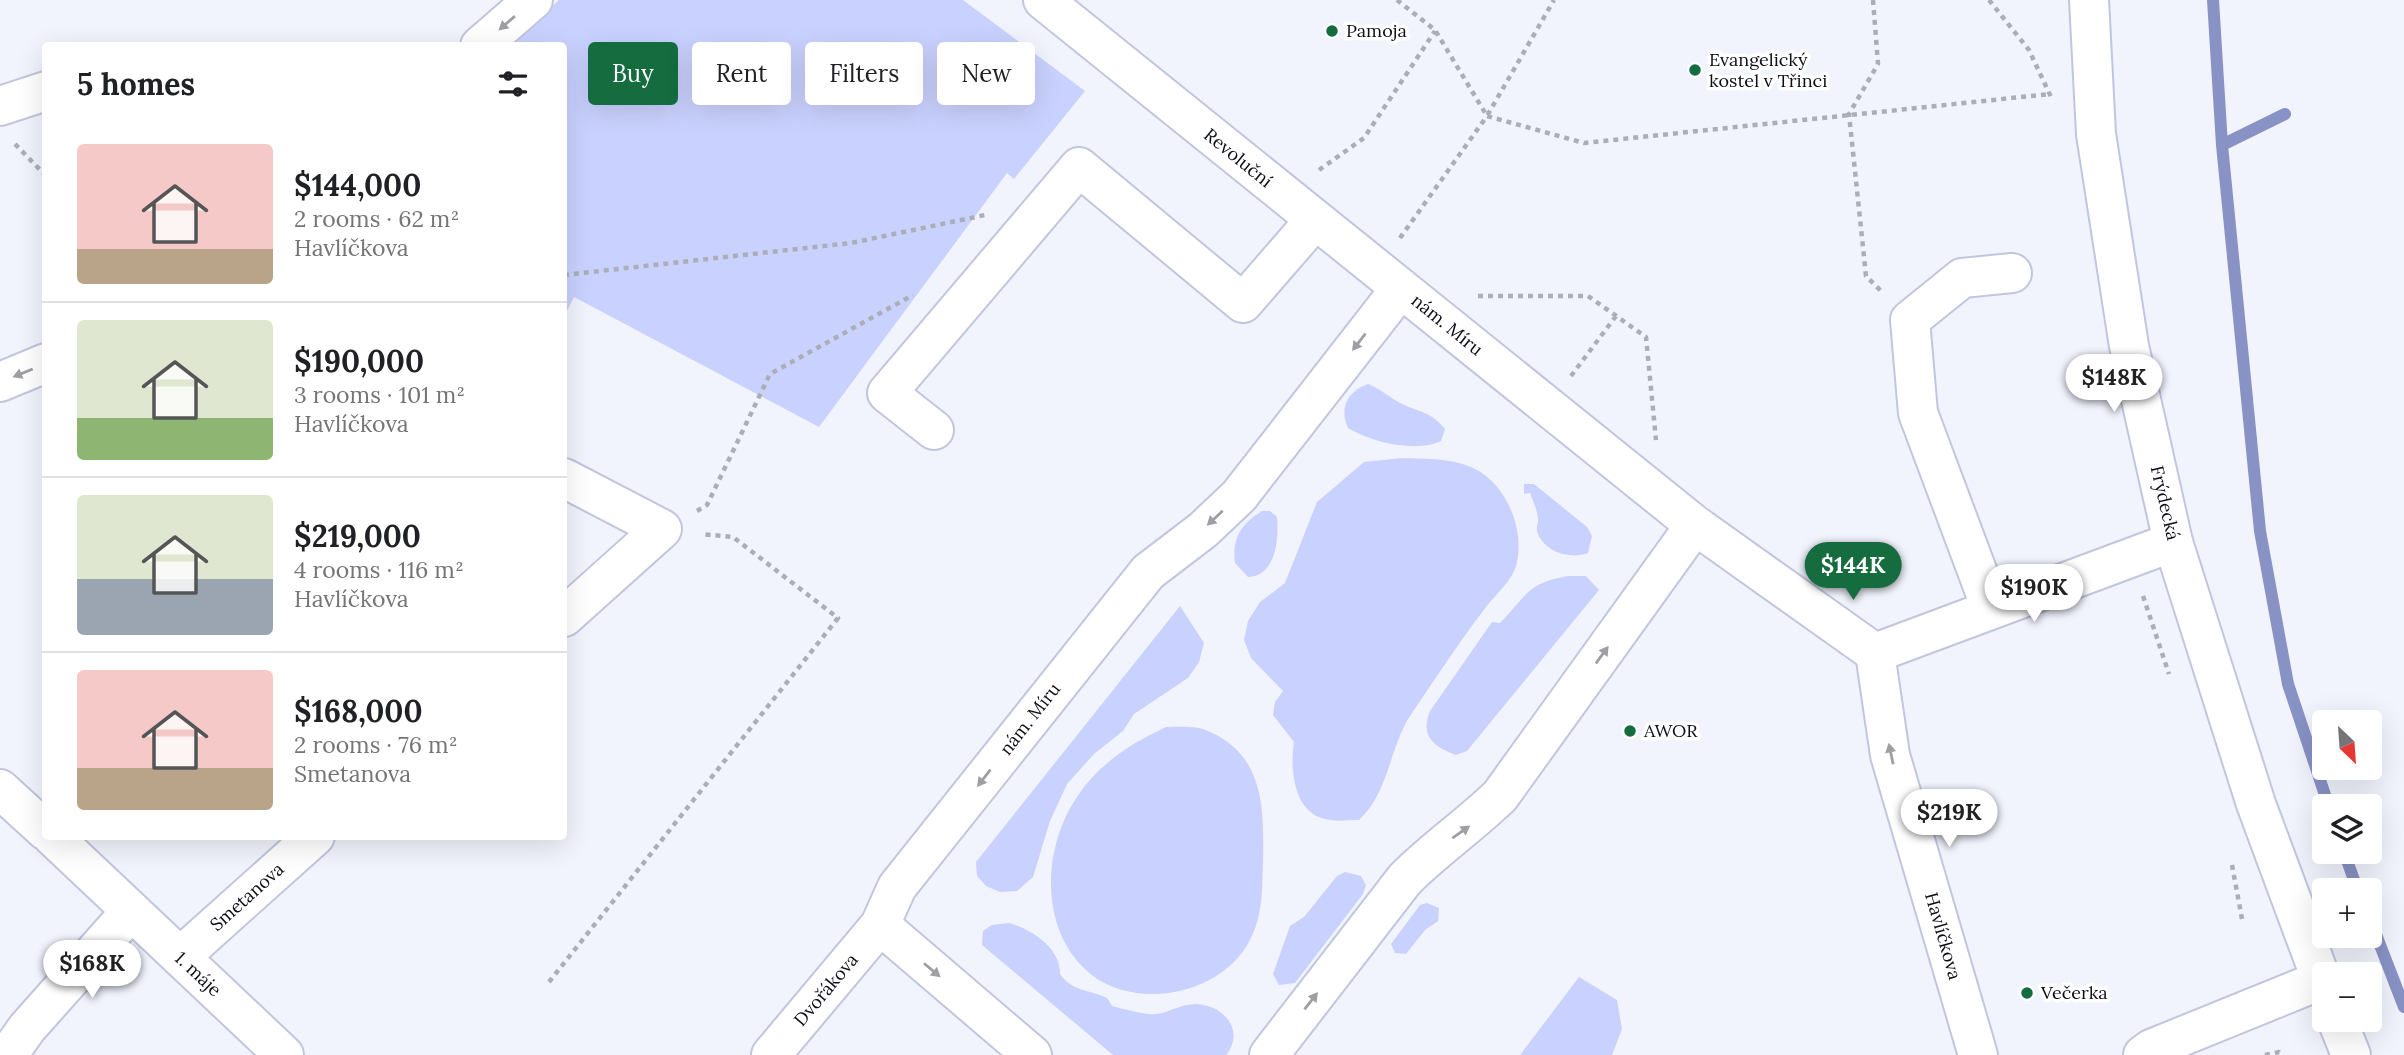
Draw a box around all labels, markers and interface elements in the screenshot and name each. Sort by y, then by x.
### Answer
one-way arrow [498,15,516,31]
place label: Pamoja [1346,19,1407,42]
marker: Pamoja [1324,23,1340,39]
chip: Buy [588,42,678,105]
chip: Rent [692,42,791,105]
chip: Filters [805,42,923,105]
chip: New [937,42,1035,105]
place label: Evangelický kostel v Třinci [1709,48,1827,92]
marker: Evangelický kostel v Třinci [1687,62,1703,78]
text: 5 homes [77,65,195,103]
icon: filters [494,65,532,103]
street label: Revoluční [1199,123,1277,192]
text: $144,000 [294,166,421,204]
icon: home [133,172,217,256]
text: 2 rooms · 62 m² [294,204,459,233]
text: Havlíčkova [294,233,409,262]
street label: nám. Míru [1407,289,1488,361]
one-way arrow [1352,333,1367,351]
text: $190,000 [294,342,424,380]
icon: home [133,348,217,432]
pin: $148K [2065,354,2163,414]
text: $148K [2082,362,2146,391]
one-way arrow [12,367,33,378]
text: 3 rooms · 101 m² [294,380,465,409]
text: Havlíčkova [294,409,409,438]
street label: Frýdecká [2146,463,2185,543]
one-way arrow [1206,510,1224,526]
text: $219,000 [294,517,421,555]
icon: home [133,523,217,607]
pin: $144K [1804,542,1902,602]
text: $144K [1821,550,1885,579]
text: 4 rooms · 116 m² [294,555,464,584]
pin: $190K [1985,564,2083,624]
text: $190K [2000,572,2068,601]
text: Havlíčkova [294,584,409,613]
one-way arrow [1595,646,1609,664]
street label: nám. Míru [994,678,1065,759]
text: $168,000 [294,692,423,730]
icon: home [133,698,217,782]
north arrow [2312,710,2382,780]
map controls [2312,710,2382,1032]
place label: AWOR [1643,719,1698,742]
marker: AWOR [1622,723,1638,739]
text: 2 rooms · 76 m² [294,730,458,759]
one-way arrow [1885,743,1896,765]
text: Smetanova [294,759,411,788]
one-way arrow [977,769,991,787]
pin: $219K [1900,790,1998,849]
button: layers [2312,794,2382,864]
text: $219K [1917,797,1981,826]
one-way arrow [1452,825,1470,839]
street label: Smetanova [205,857,288,936]
button: + [2312,878,2382,948]
street label: Havlíčkova [1920,890,1967,982]
pin: $168K [43,940,141,1000]
street label: 1. máje [170,946,227,1001]
text: $168K [59,948,125,977]
street label: Dvořákova [788,949,863,1031]
one-way arrow [923,962,940,977]
button: − [2312,962,2382,1032]
place label: Večerka [2040,981,2108,1004]
marker: Večerka [2019,985,2035,1001]
one-way arrow [1303,992,1317,1010]

